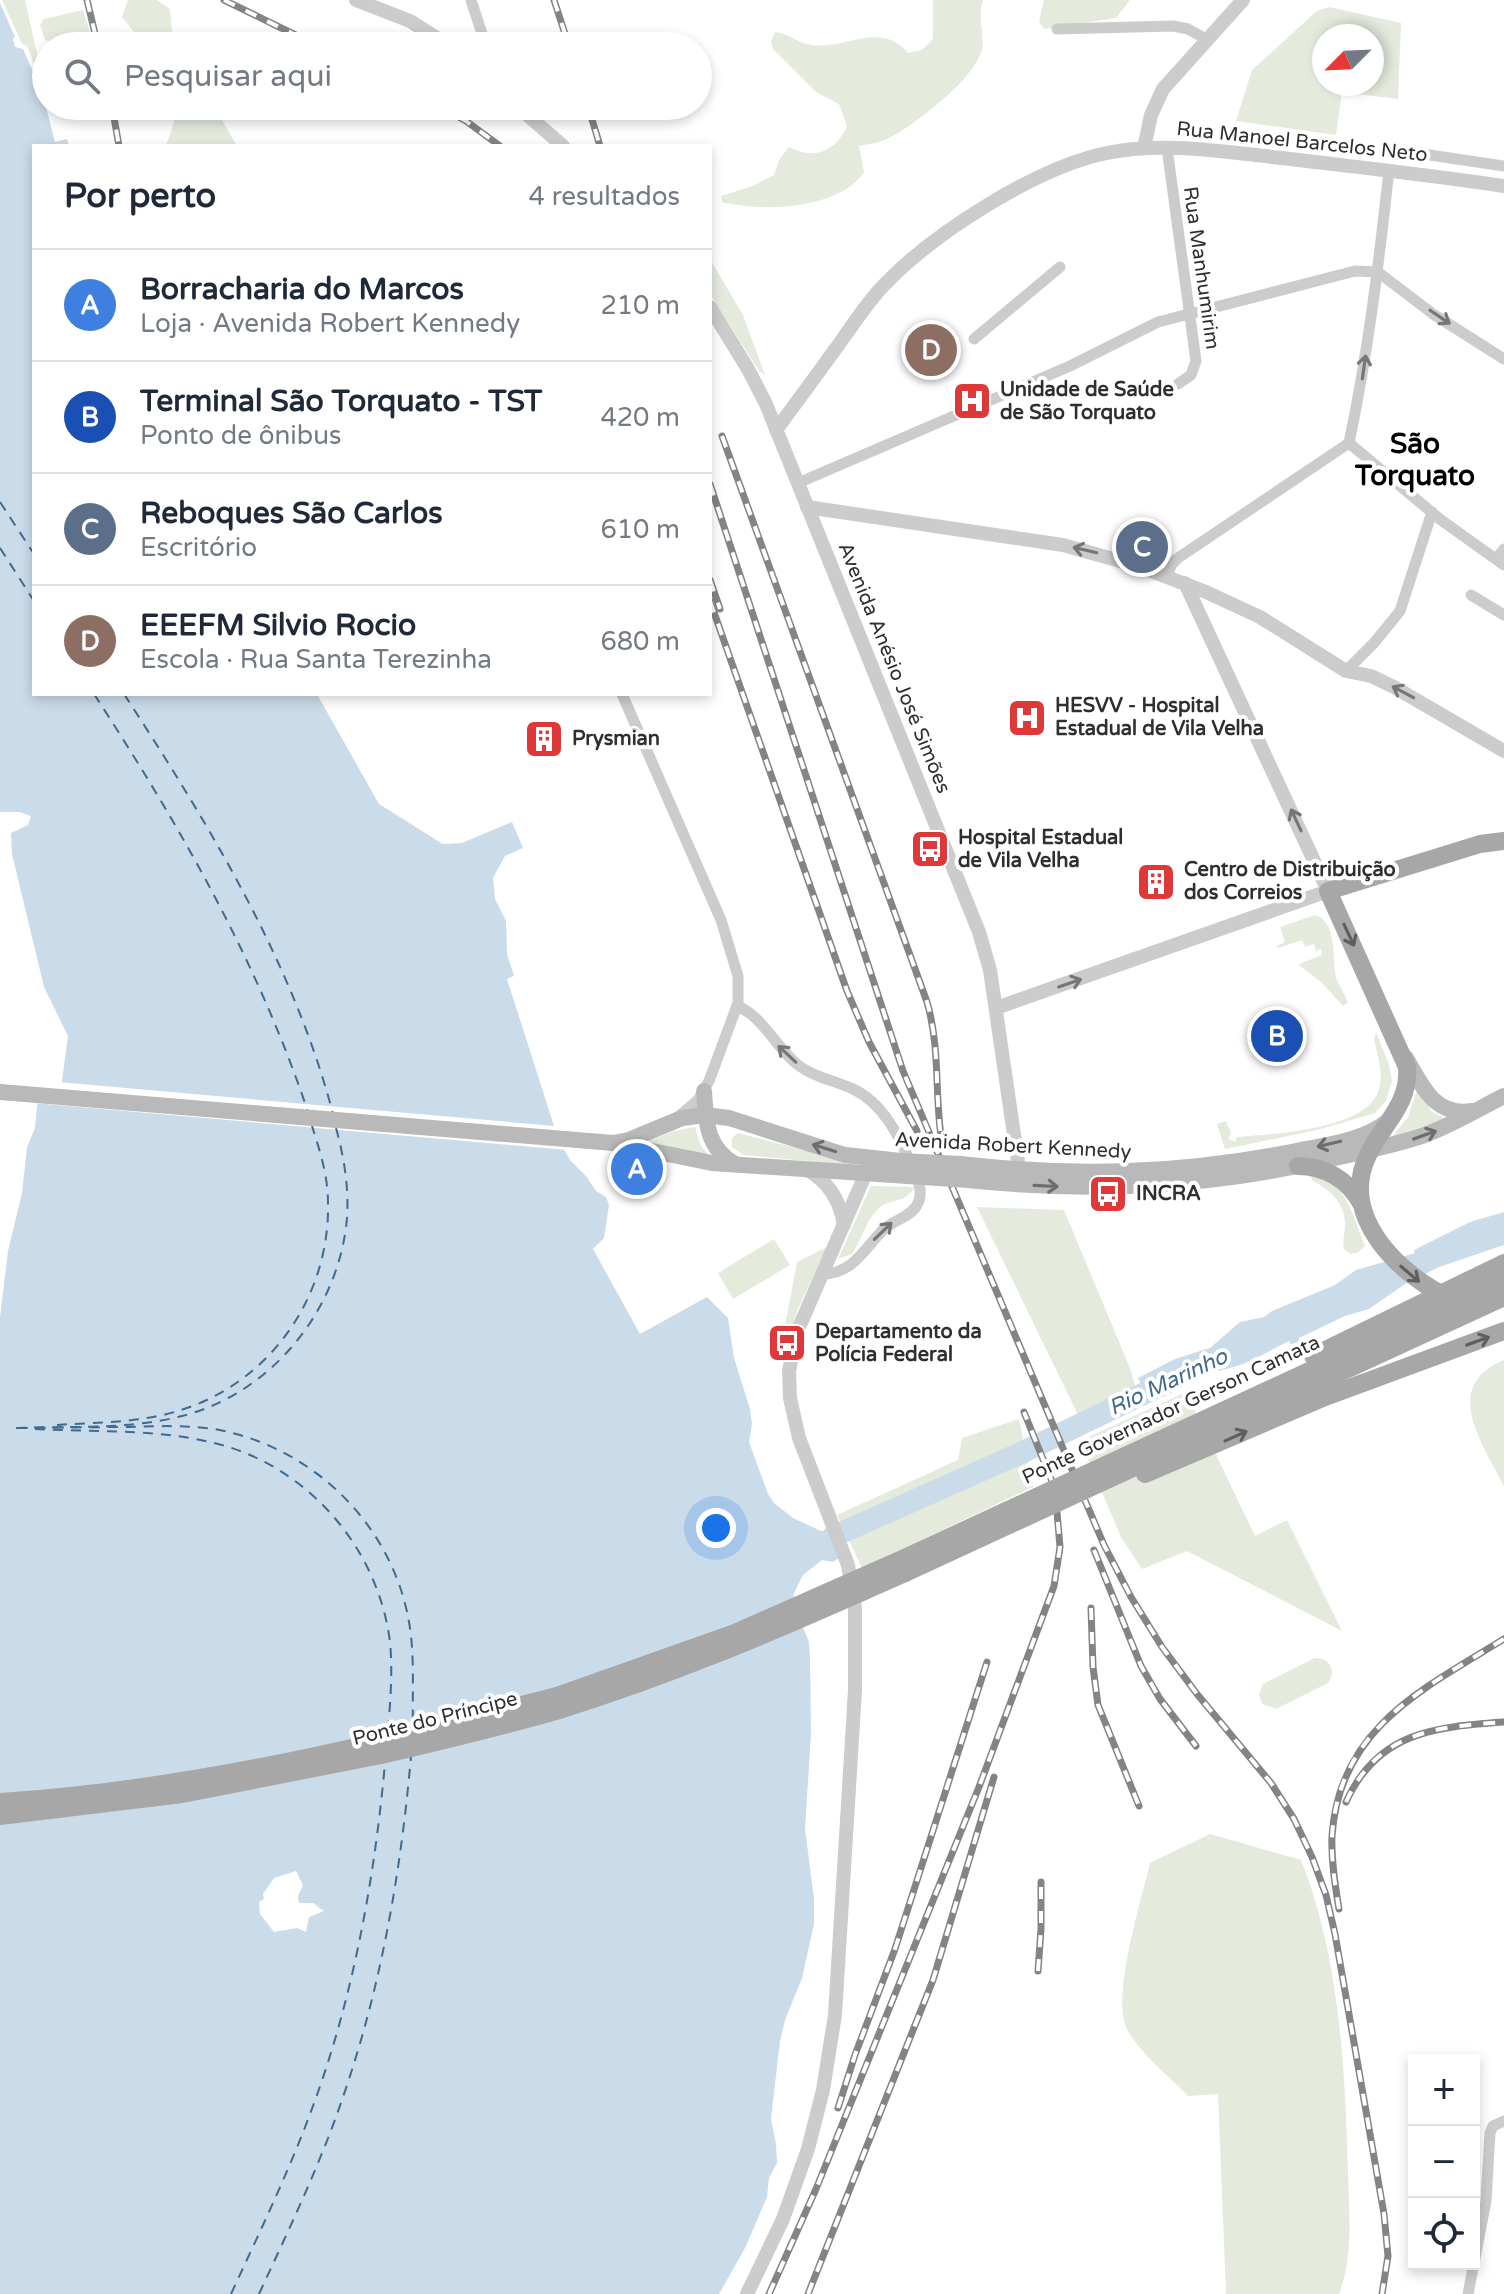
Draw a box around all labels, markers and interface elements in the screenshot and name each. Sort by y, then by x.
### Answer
north arrow [1312,24,1384,96]
search box [32,32,712,120]
icon: search [60,54,104,98]
text: Pesquisar aqui [124,58,332,95]
street label: Rua Manoel Barcelos Neto [1175,117,1429,167]
text: Por perto [64,176,216,217]
text: 4 resultados [529,181,680,212]
street label: Rua Manhumirim [1178,185,1224,351]
text: Borracharia do Marcos [140,271,464,308]
text: A [80,290,100,321]
text: 210 m [600,290,680,321]
text: Loja · Avenida Robert Kennedy [140,308,520,339]
one-way arrow [1428,309,1450,326]
pin: D [905,320,957,380]
one-way arrow [1357,354,1372,380]
place label: Unidade de Saúde de São Torquato [1000,378,1174,425]
hospital icon: Unidade de Saúde de São Torquato [951,380,993,422]
text: Terminal São Torquato - TST [140,383,542,420]
text: B [81,402,99,433]
text: 420 m [600,402,680,433]
text: Ponto de ônibus [140,420,341,451]
district label: São Torquato [1354,427,1475,493]
text: Reboques São Carlos [140,495,443,532]
text: C [81,514,99,545]
text: 610 m [600,514,680,545]
pin: C [1116,517,1168,577]
text: Escritório [140,532,257,563]
street label: Avenida Anésio José Simões [833,539,955,797]
one-way arrow [1072,542,1098,557]
text: EEEFM Silvio Rocio [140,607,416,644]
text: D [80,626,100,657]
text: 680 m [600,626,680,657]
text: Escola · Rua Santa Terezinha [140,644,492,675]
one-way arrow [1392,684,1415,700]
place label: HESVV - Hospital Estadual de Vila Velha [1055,694,1264,741]
hospital icon: HESVV - Hospital Estadual de Vila Velha [1006,697,1048,739]
building icon: Prysmian [523,718,565,760]
place label: Prysmian [572,727,660,751]
one-way arrow [1287,808,1302,833]
place label: Hospital Estadual de Vila Velha [958,826,1123,873]
bus stop icon: Hospital Estadual de Vila Velha [909,828,951,870]
place label: Centro de Distribuição dos Correios [1184,858,1396,905]
building icon: Centro de Distribuição dos Correios [1135,861,1177,903]
one-way arrow [1342,923,1357,947]
one-way arrow [1057,974,1082,989]
pin: B [1251,1006,1303,1066]
one-way arrow [777,1046,797,1064]
one-way arrow [1412,1126,1437,1141]
street label: Avenida Robert Kennedy [894,1128,1132,1164]
one-way arrow [1316,1137,1342,1152]
pin: A [611,1139,663,1199]
one-way arrow [812,1140,838,1155]
bus stop icon: INCRA [1087,1173,1129,1215]
one-way arrow [1032,1179,1059,1194]
place label: INCRA [1136,1182,1201,1206]
one-way arrow [873,1222,892,1241]
one-way arrow [1399,1265,1420,1283]
place label: Departamento da Polícia Federal [815,1320,982,1367]
bus stop icon: Departamento da Polícia Federal [766,1322,808,1364]
street label: Ponte Governador Gerson Camata [1018,1330,1324,1490]
one-way arrow [1465,1332,1490,1347]
water label: Rio Marinho [1105,1343,1233,1421]
one-way arrow [1223,1428,1248,1443]
your location [696,1508,736,1548]
street label: Ponte do Príncipe [350,1687,520,1751]
map controls [1408,2054,1480,2270]
button: + [1408,2054,1480,2126]
button: − [1408,2126,1480,2198]
button: locate [1408,2198,1480,2270]

